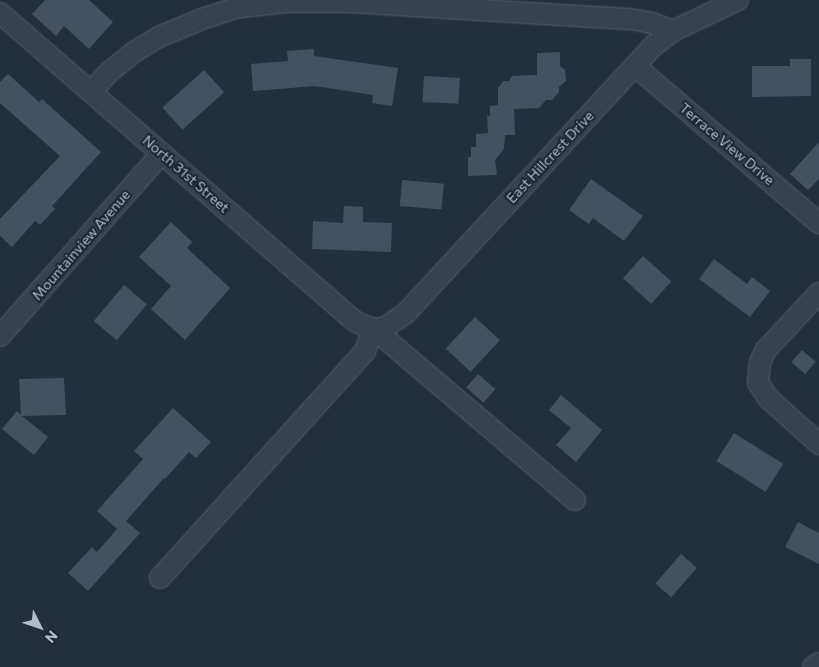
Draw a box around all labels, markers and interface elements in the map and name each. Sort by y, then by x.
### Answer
street label: Terrace View Drive [676,99,778,189]
street label: East Hillcrest Drive [503,107,597,207]
street label: North 31st Street [139,132,233,216]
street label: Mountainview Avenue [29,186,133,304]
north arrow [15,602,65,652]
text: N [42,628,62,647]

